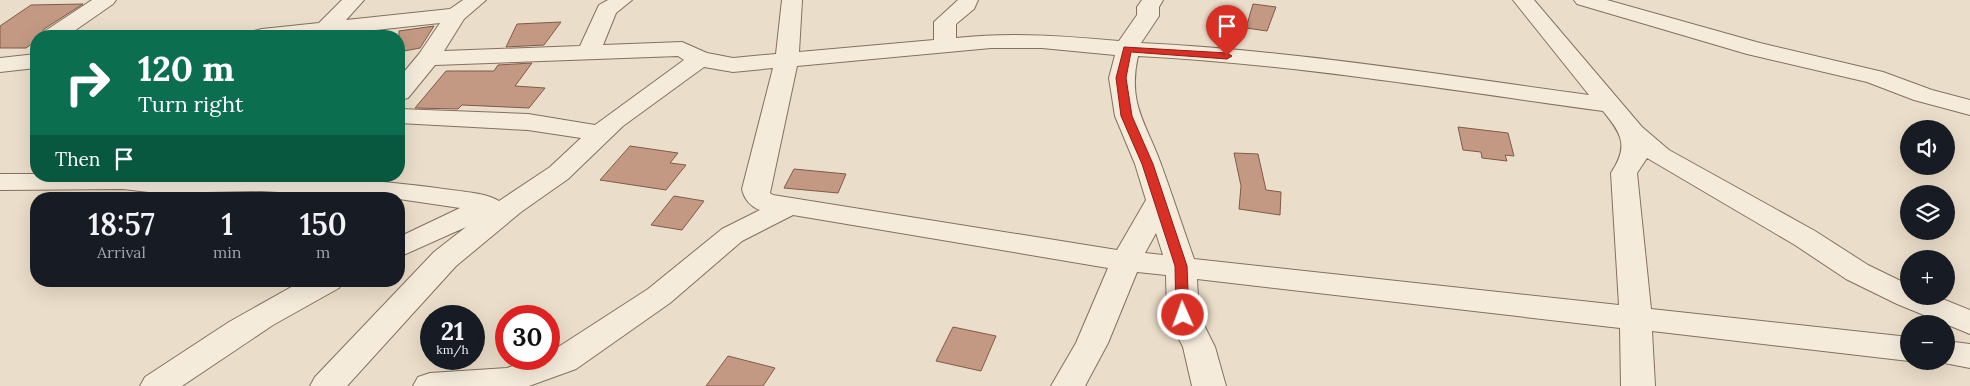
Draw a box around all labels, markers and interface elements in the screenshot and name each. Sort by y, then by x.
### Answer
pin [1206,5,1248,56]
icon: arrive [1213,12,1241,40]
text: 120 m [138,46,235,91]
icon: right [55,50,120,115]
text: Turn right [138,90,243,118]
map controls [1900,120,1955,370]
button: sound [1900,120,1955,175]
icon: arrive [110,145,138,173]
text: Then [55,147,100,171]
button: layers [1900,185,1955,240]
text: 18:57 [88,205,155,243]
text: 1 [221,205,233,243]
text: 150 [300,205,347,243]
text: Arrival [97,242,146,262]
text: min [213,242,242,262]
text: m [316,242,330,262]
button: + [1900,250,1955,305]
position arrow [1156,288,1208,340]
speed limit sign: 30 [495,305,560,370]
text: 21 [441,315,464,347]
button: − [1900,315,1955,370]
text: km/h [436,342,469,357]

